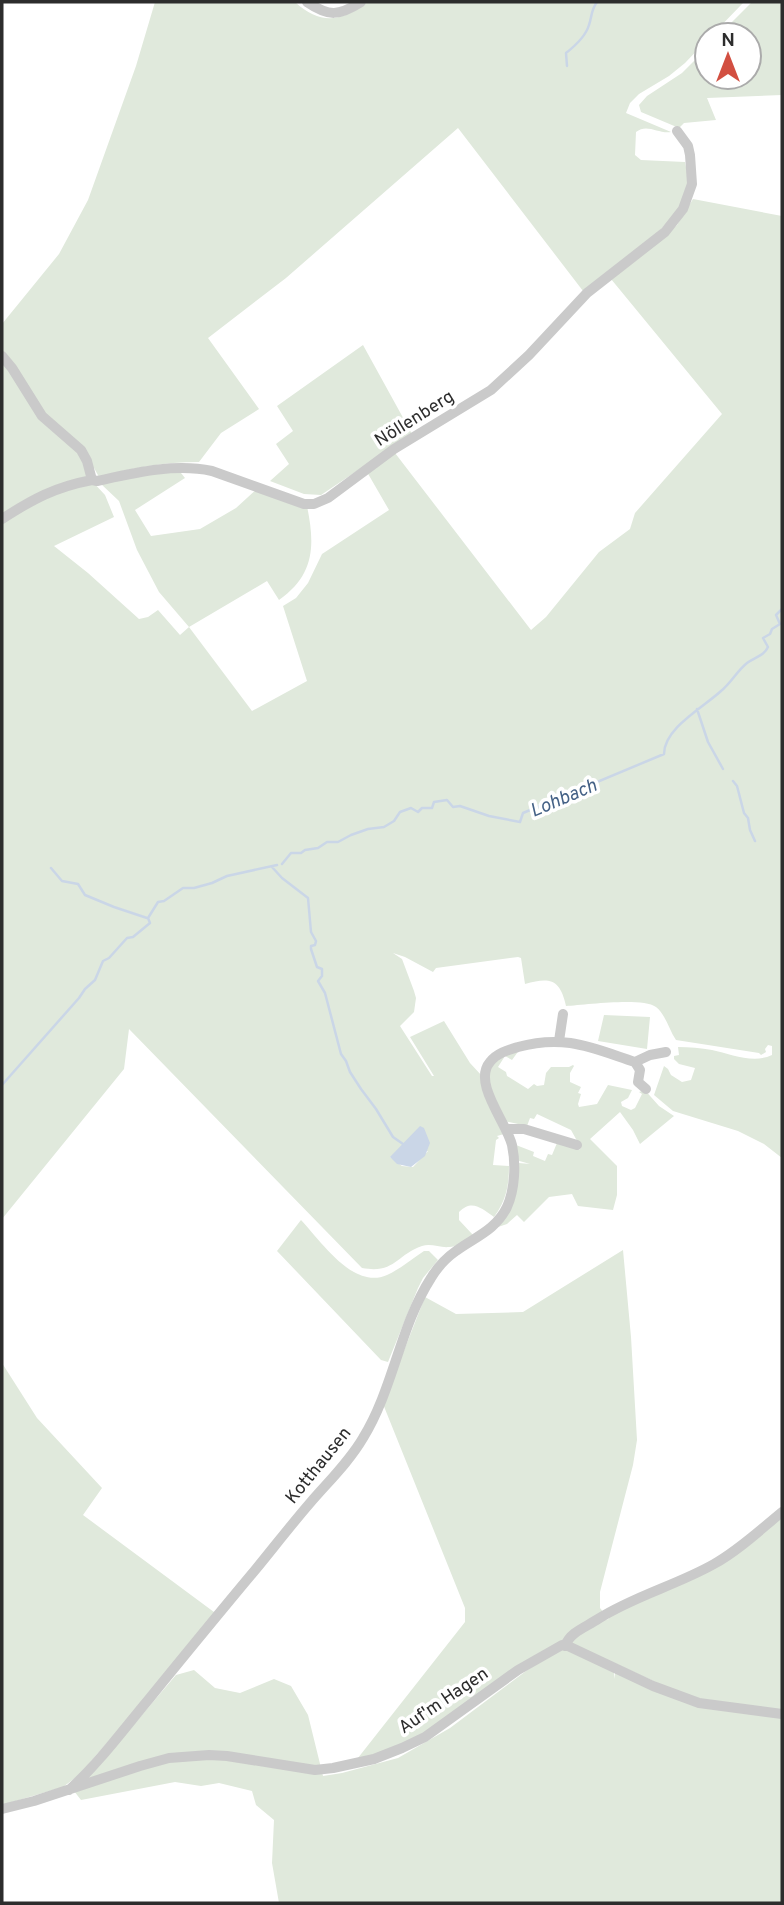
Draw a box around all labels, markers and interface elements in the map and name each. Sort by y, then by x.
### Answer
north arrow [693,21,763,91]
text: N [721,29,735,53]
street label: Nöllenberg [371,386,459,453]
water label: Lohbach [527,774,601,824]
street label: Kotthausen [281,1423,357,1509]
street label: Auf'm Hagen [394,1663,493,1740]

